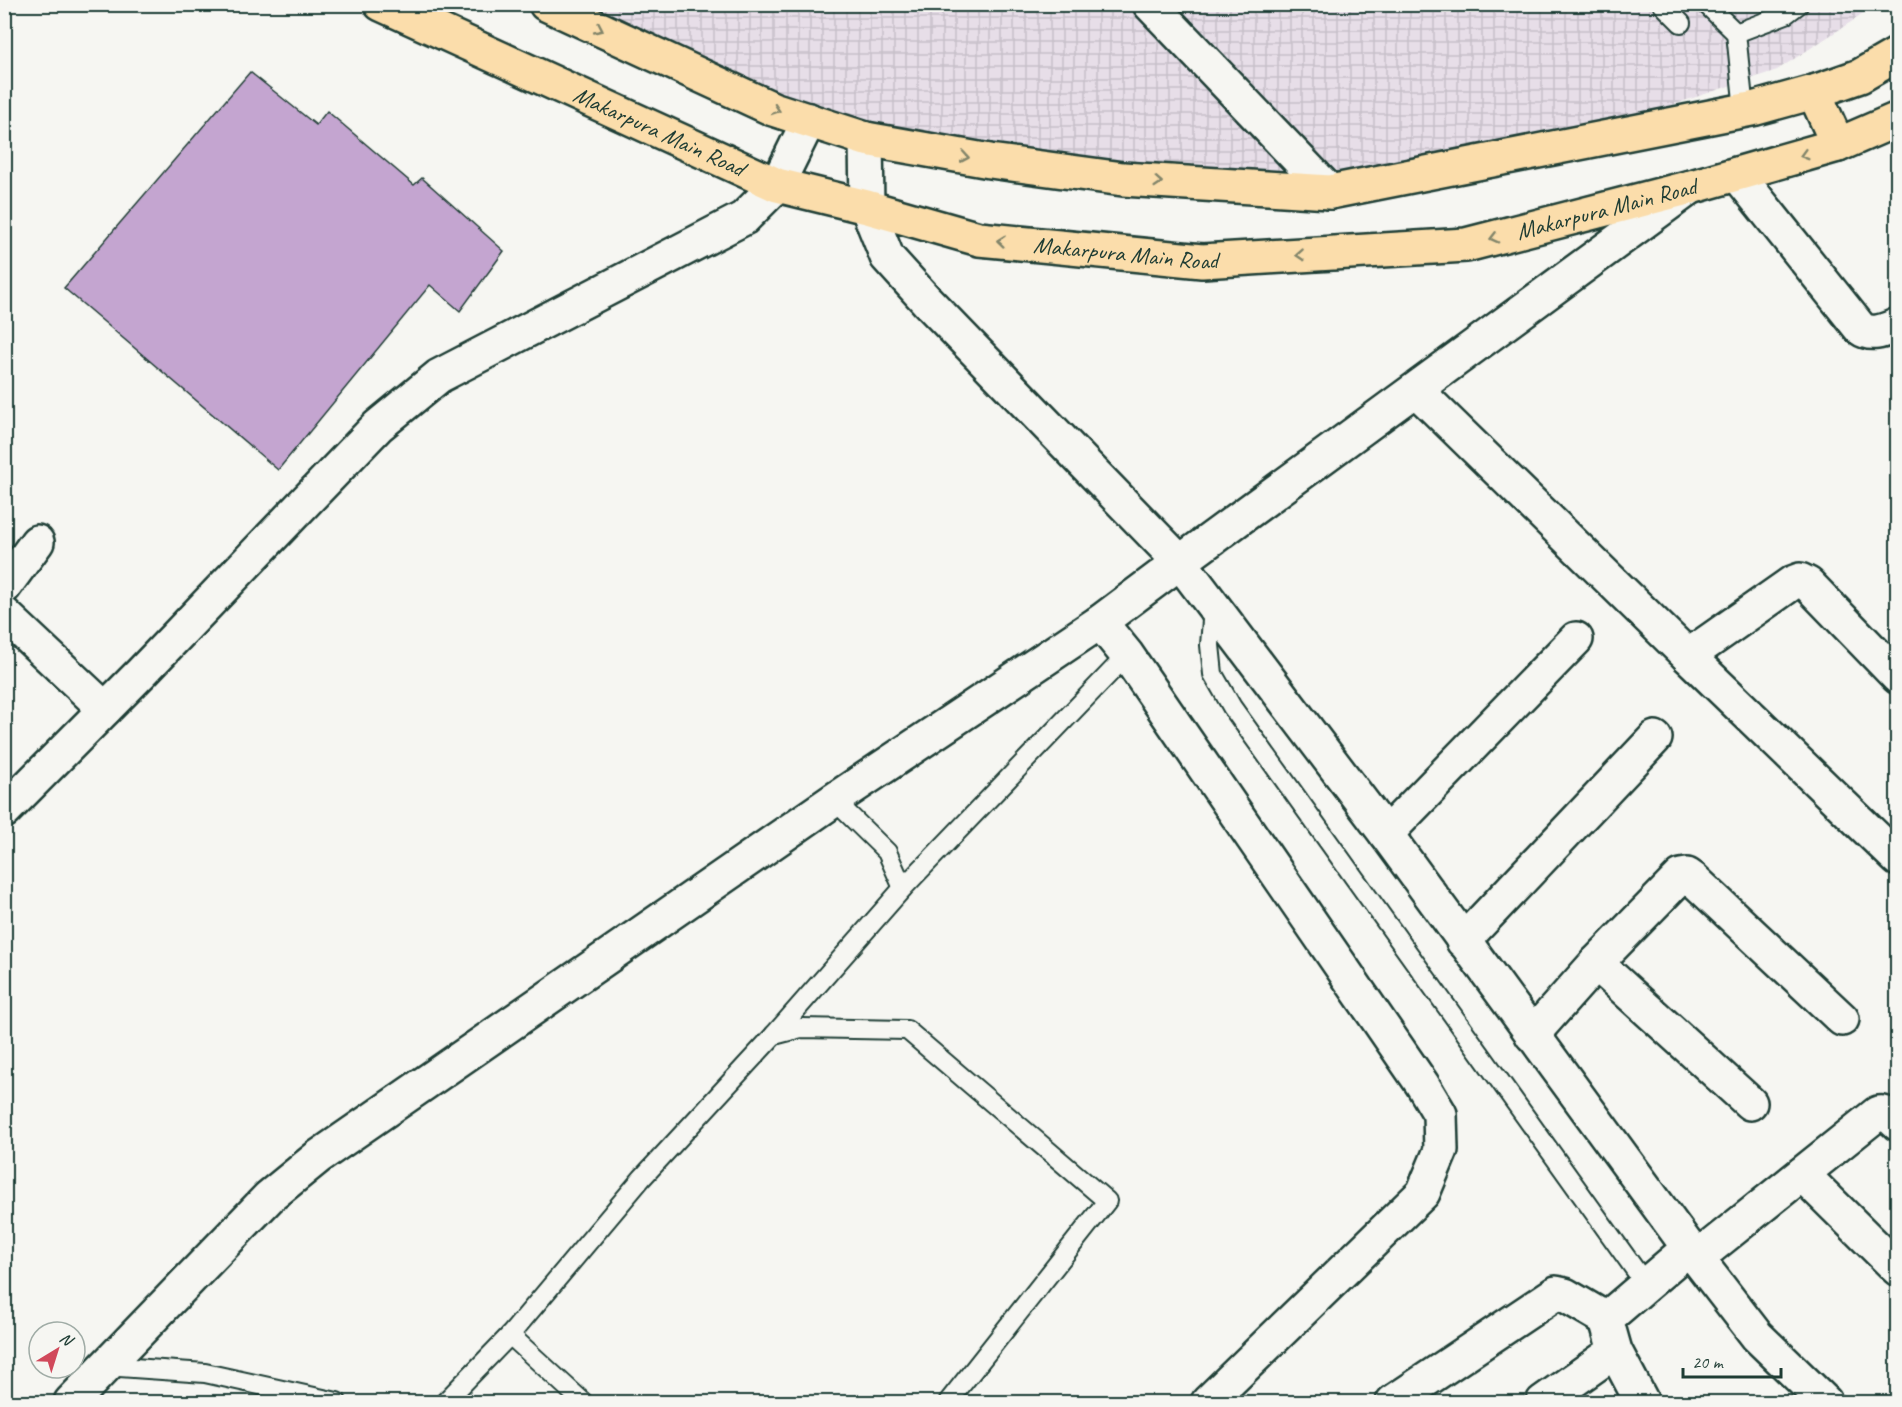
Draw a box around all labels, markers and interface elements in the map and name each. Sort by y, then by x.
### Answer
one-way arrow [592,22,603,34]
street label: Makarpura Main Road [569,79,753,185]
one-way arrow [771,102,781,115]
one-way arrow [1799,148,1810,160]
one-way arrow [960,150,970,163]
street label: Makarpura Main Road [1513,170,1703,246]
one-way arrow [1154,175,1163,188]
street label: Makarpura Main Road [1032,229,1222,276]
one-way arrow [1489,230,1499,243]
one-way arrow [997,235,1006,248]
one-way arrow [1295,249,1304,262]
north arrow [27,1320,87,1380]
text: N [56,1328,78,1352]
scale bar [1683,1341,1780,1379]
text: 20 m [1692,1351,1725,1373]

